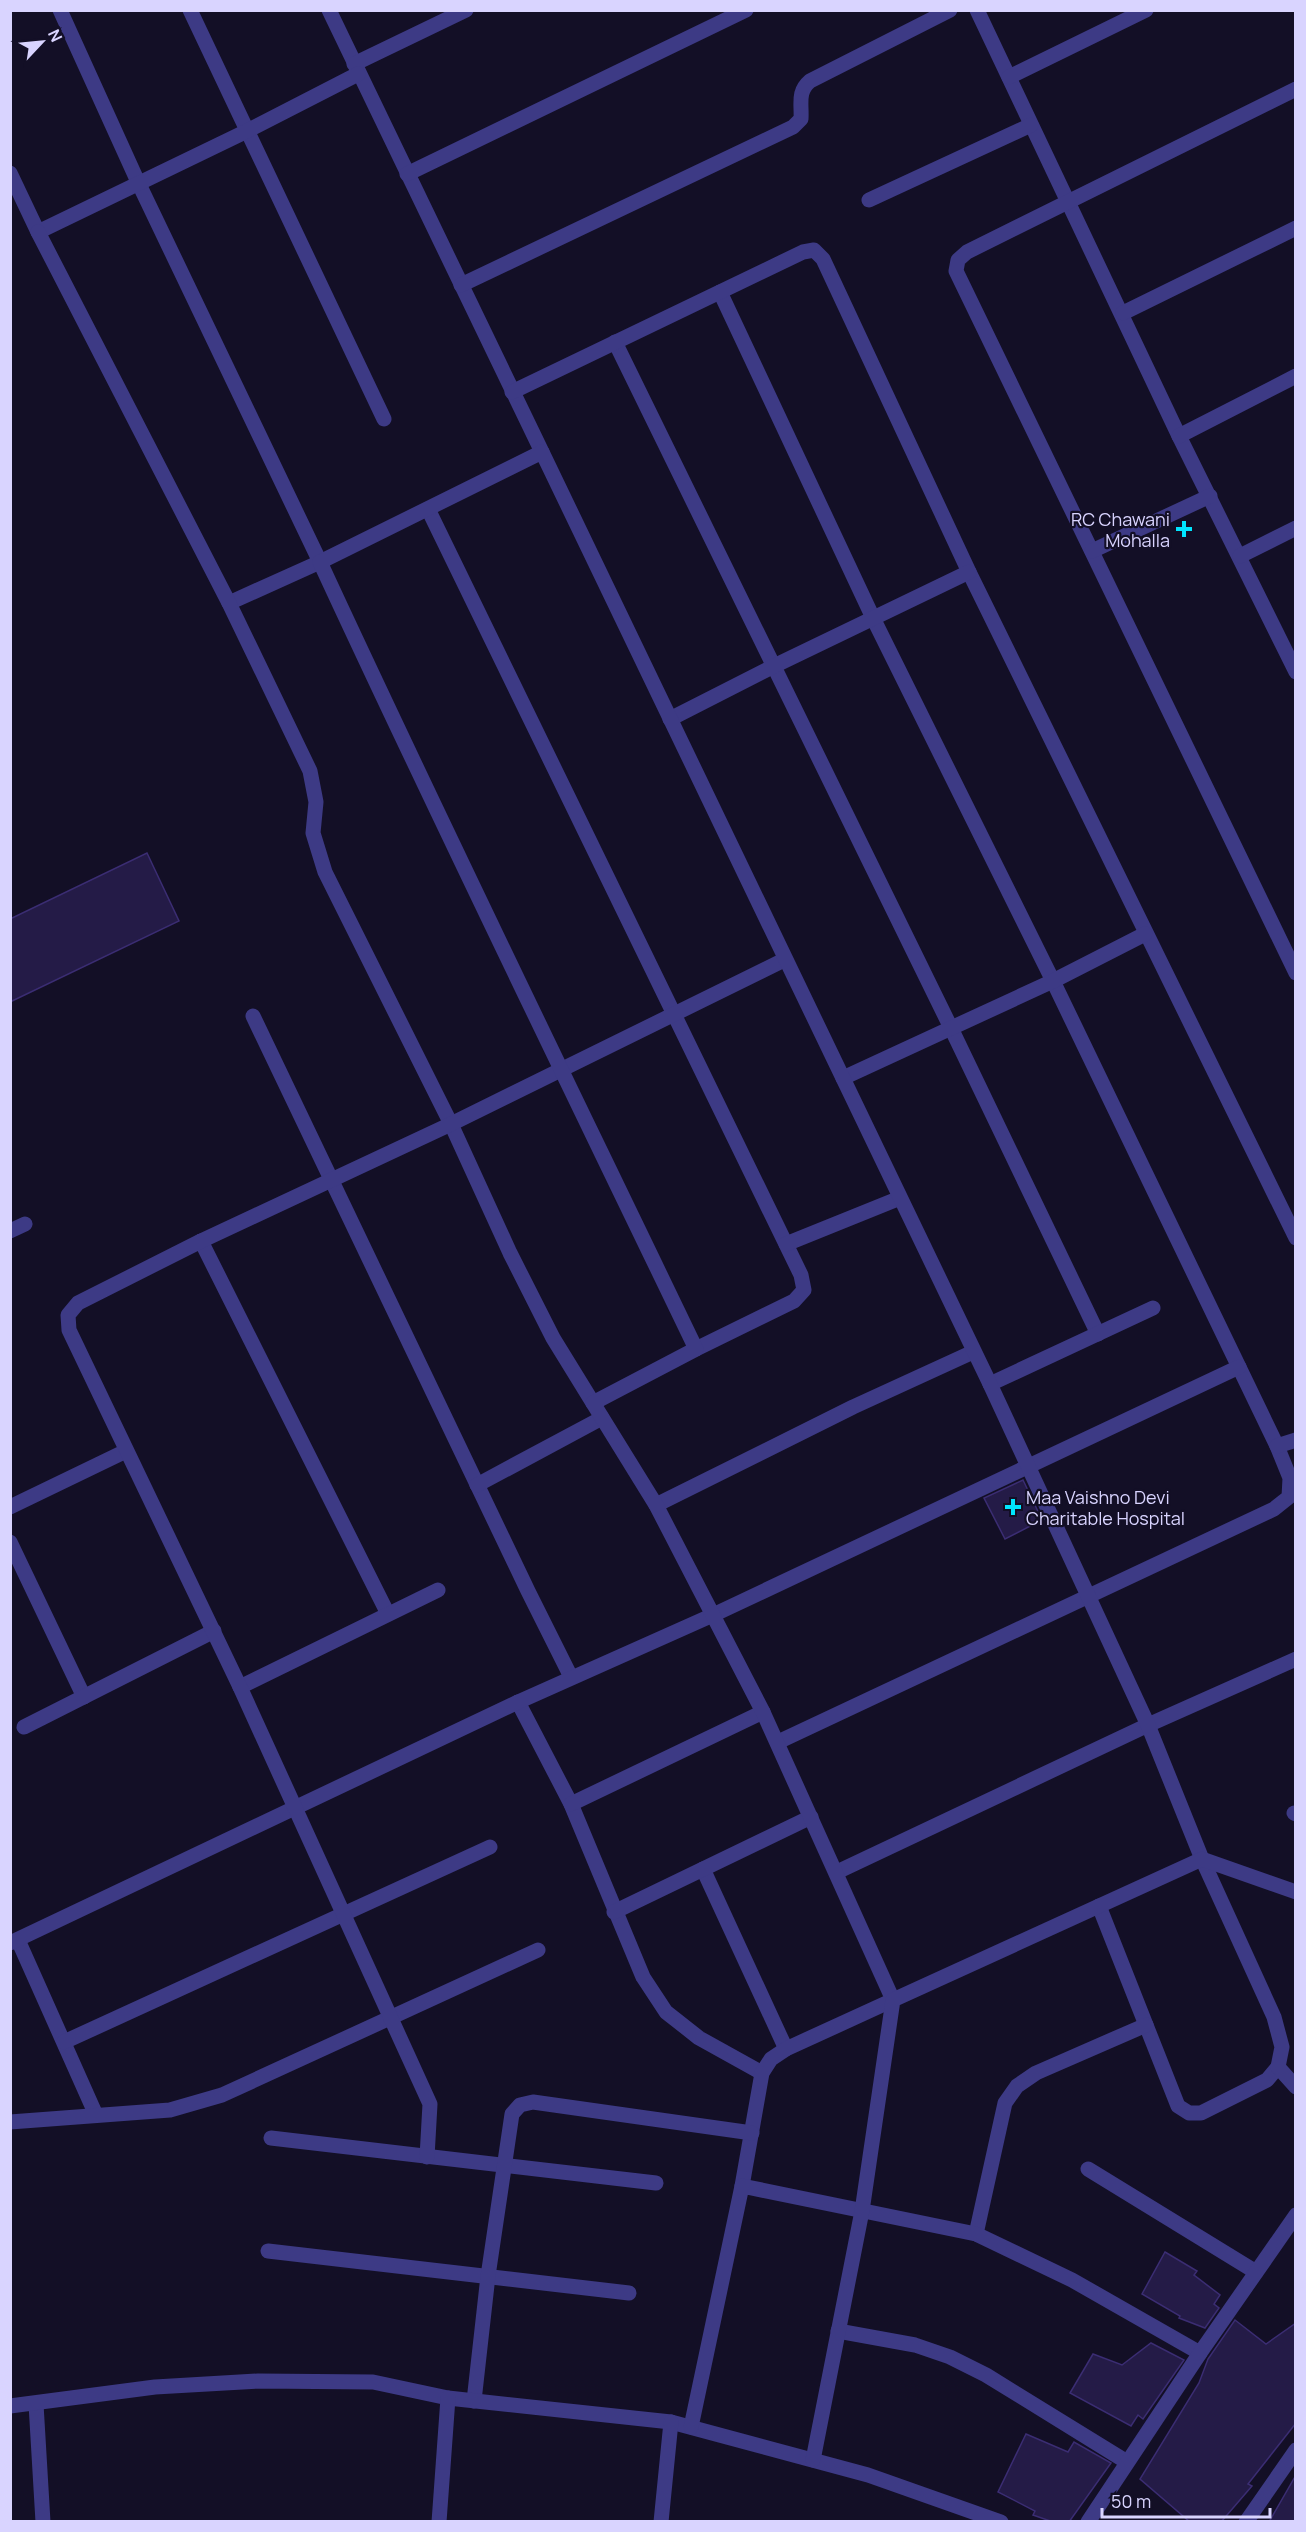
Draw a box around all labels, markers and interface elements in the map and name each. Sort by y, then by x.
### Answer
north arrow [12,12,72,72]
text: N [43,25,68,45]
place label: RC Chawani Mohalla [1071,507,1170,552]
marker: RC Chawani Mohalla [1175,520,1193,538]
place label: Maa Vaishno Devi Charitable Hospital [1026,1485,1185,1530]
marker: Maa Vaishno Devi Charitable Hospital [1004,1498,1022,1516]
scale bar [1102,2481,1270,2519]
text: 50 m [1111,2489,1151,2513]

